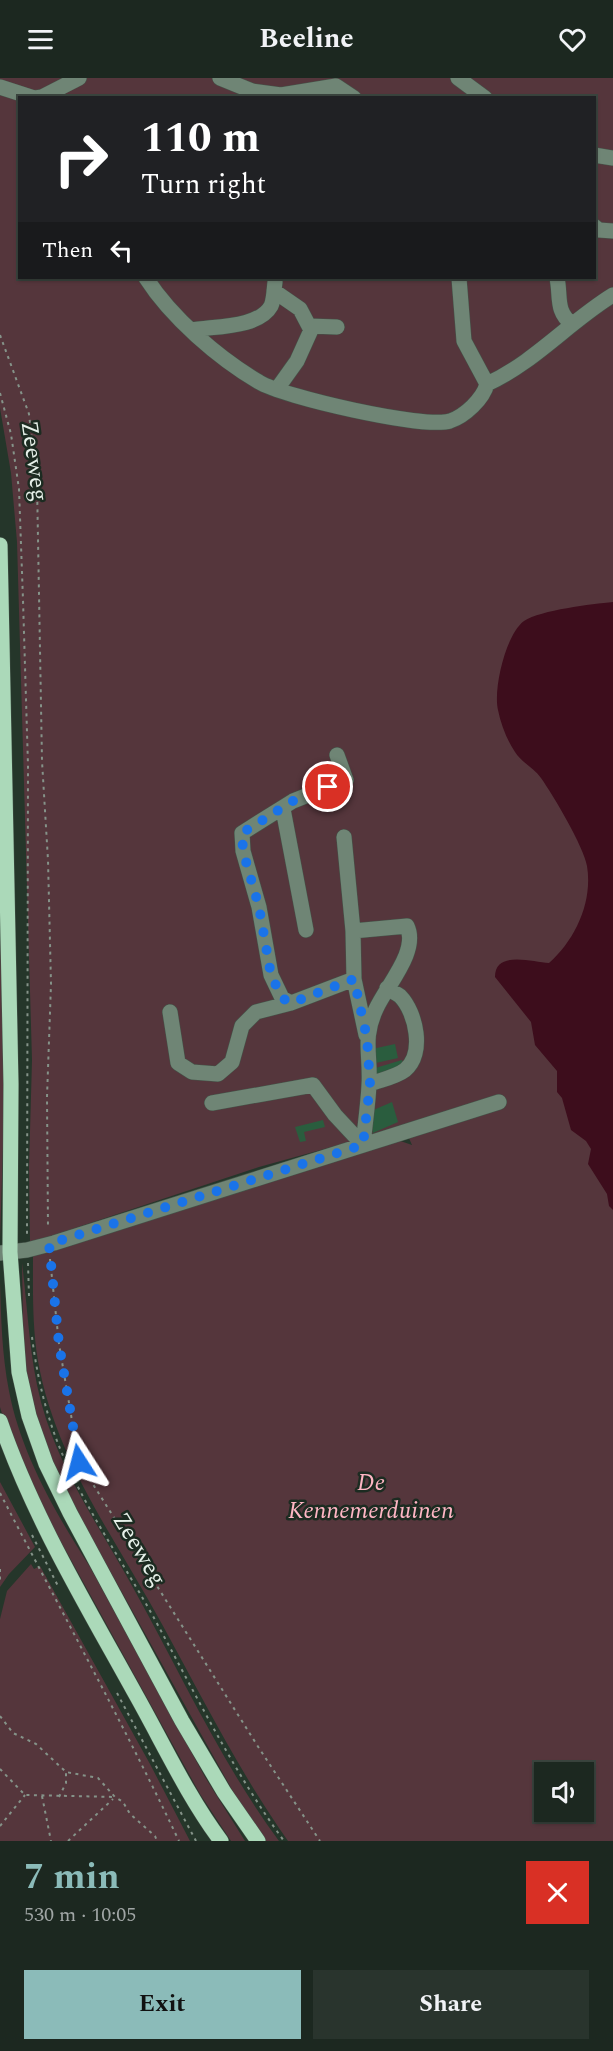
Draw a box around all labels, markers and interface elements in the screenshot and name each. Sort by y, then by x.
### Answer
text: Beeline [259,18,354,60]
icon: menu [24,23,57,56]
icon: heart [556,23,589,56]
text: 110 m [141,107,260,170]
icon: right [42,120,120,198]
text: Turn right [141,164,266,206]
text: Then [42,234,93,267]
icon: left [105,234,138,267]
street label: Zeeweg [11,418,57,504]
pin [302,761,353,812]
icon: arrive [311,770,344,803]
position arrow [47,1430,111,1494]
park label: De Kennemerduinen [288,1465,454,1529]
street label: Zeeweg [103,1506,175,1594]
map controls [534,1762,594,1822]
button: sound [534,1762,594,1822]
text: 7 min [24,1850,120,1905]
button: close [526,1861,589,1924]
text: 530 m · 10:05 [24,1900,136,1930]
button: Exit [24,1970,301,2039]
button: Share [313,1970,589,2039]

